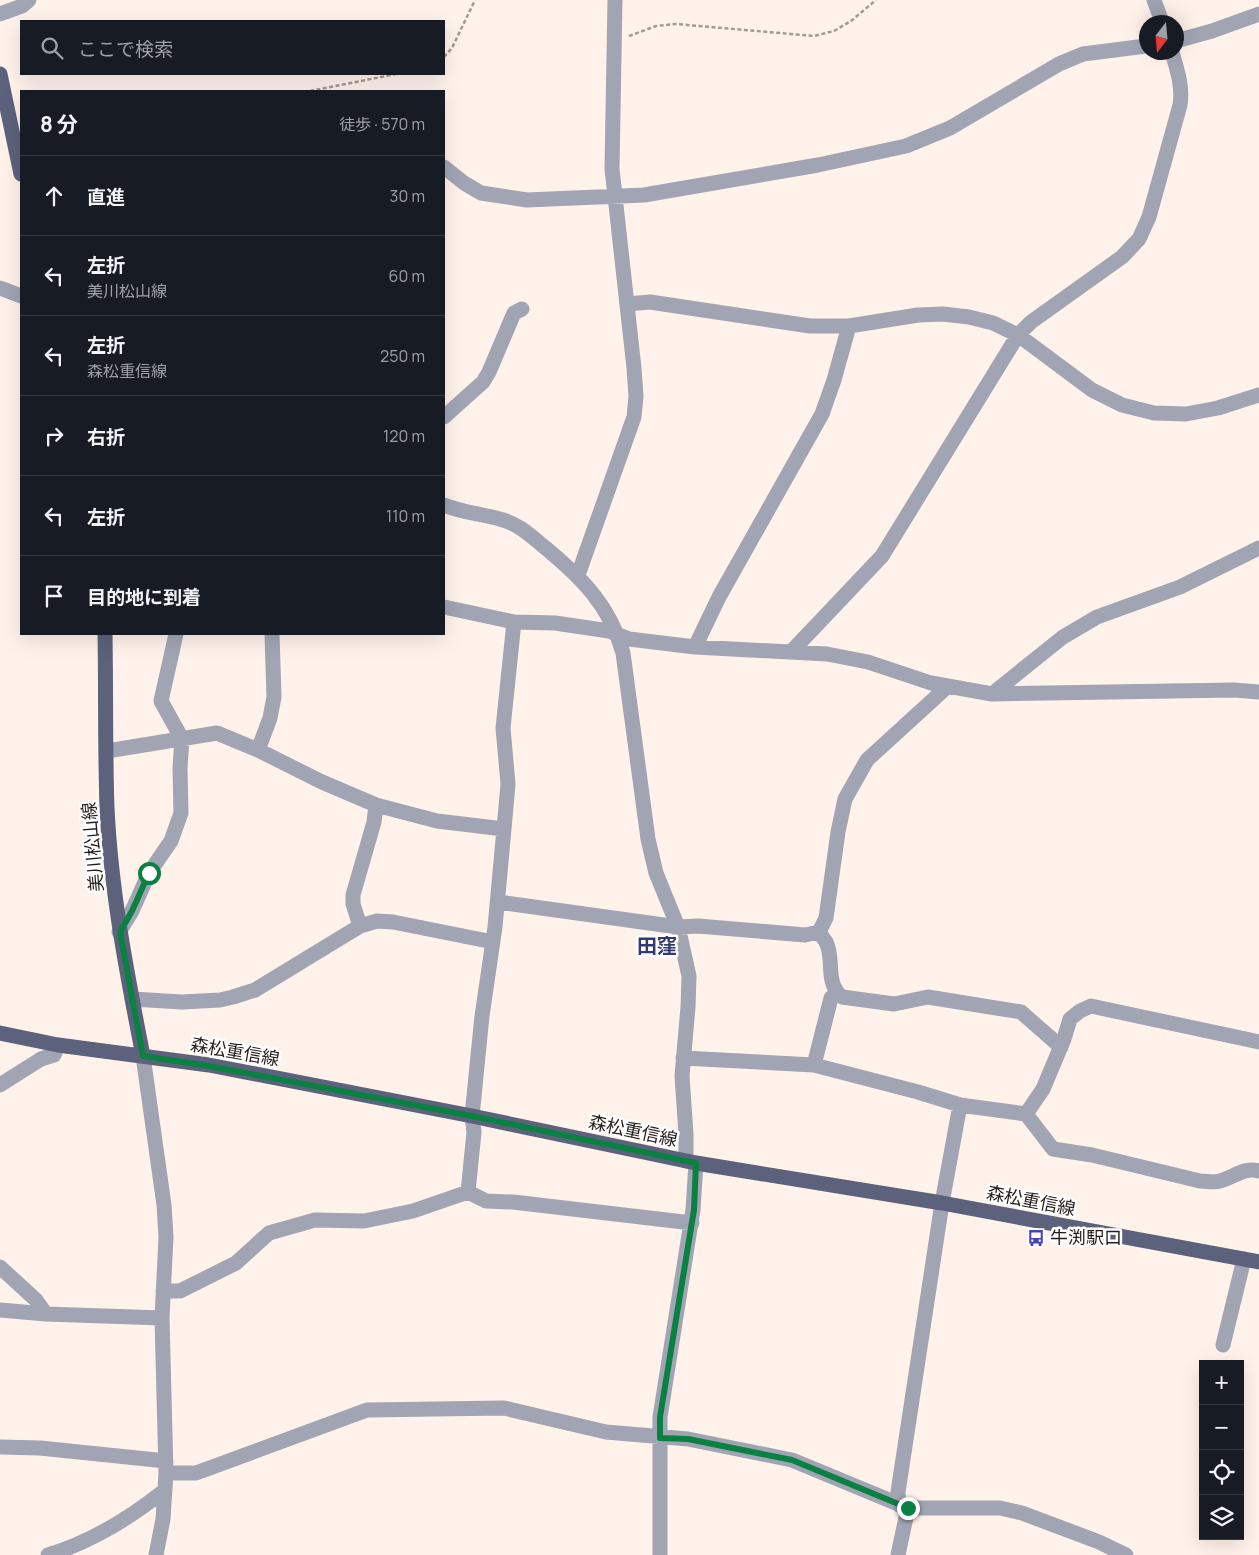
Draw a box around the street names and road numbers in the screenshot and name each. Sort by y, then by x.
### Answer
street label: 美川松山線 [76,801,108,893]
street label: 森松重信線 [189,1031,282,1071]
street label: 森松重信線 [587,1109,680,1151]
street label: 森松重信線 [985,1180,1078,1220]

